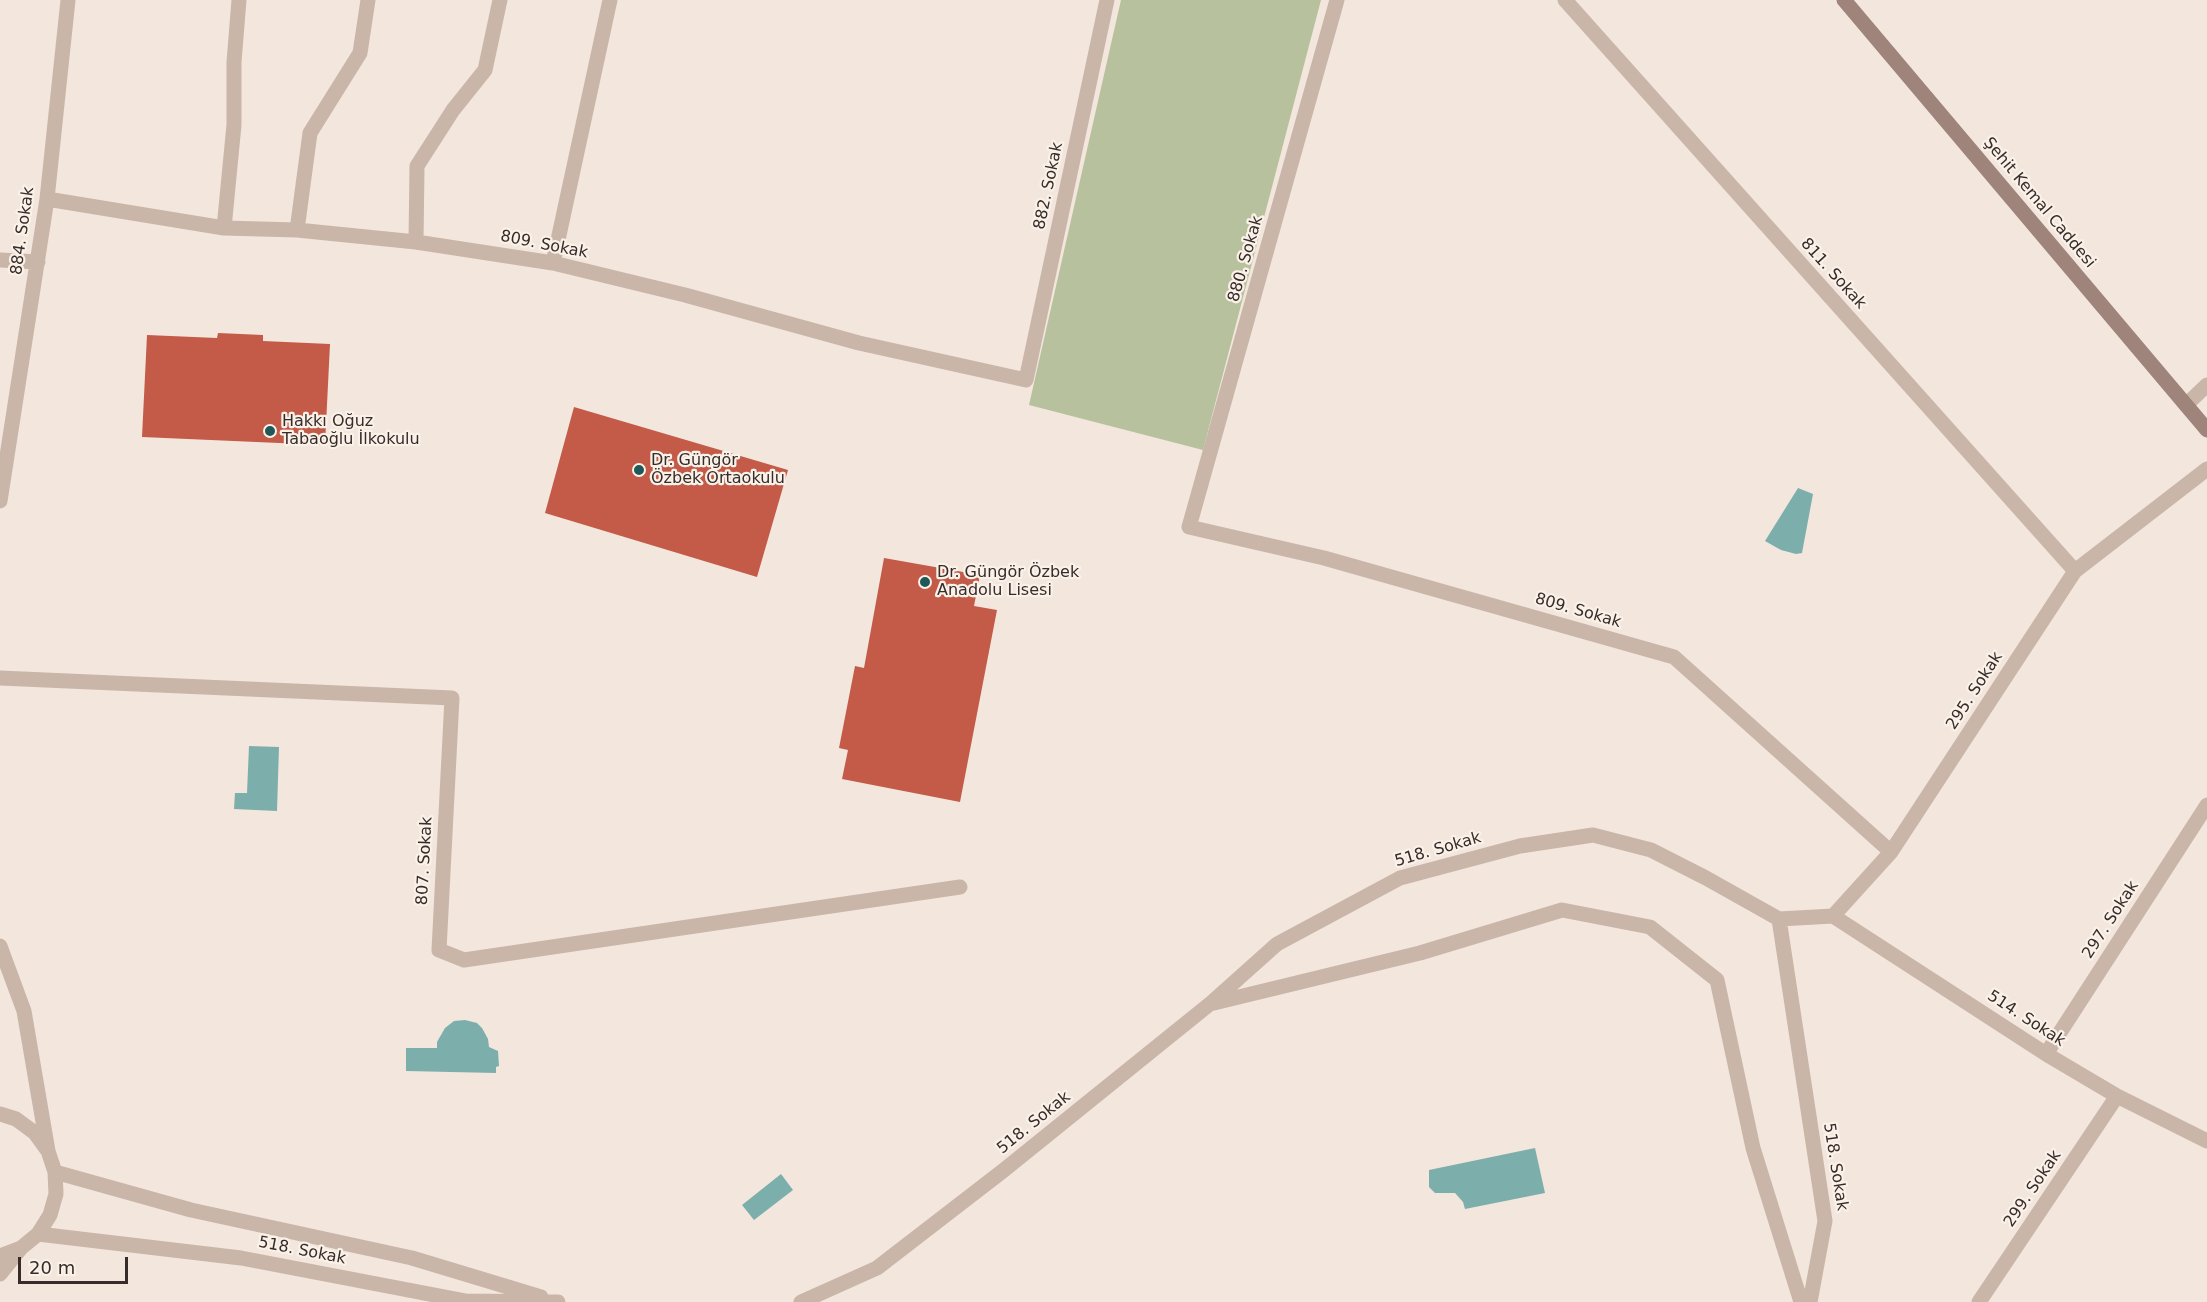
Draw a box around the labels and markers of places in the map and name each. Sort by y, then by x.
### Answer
place label: Hakkı Oğuz Tabaoğlu İlkokulu [282,412,420,450]
marker: Hakkı Oğuz Tabaoğlu İlkokulu [263,424,277,438]
place label: Dr. Güngör Özbek Ortaokulu [651,451,785,489]
marker: Dr. Güngör Özbek Ortaokulu [632,463,646,477]
place label: Dr. Güngör Özbek Anadolu Lisesi [937,563,1079,601]
marker: Dr. Güngör Özbek Anadolu Lisesi [918,575,932,589]

